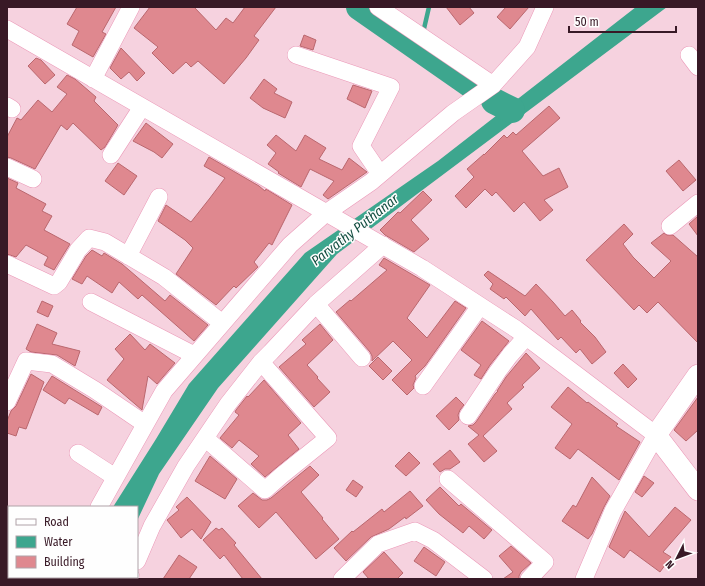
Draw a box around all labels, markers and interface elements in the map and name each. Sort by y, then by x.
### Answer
scale bar [569,8,676,34]
text: 50 m [575,15,599,29]
water label: Parvathy Puthanar [308,190,403,269]
legend [8,506,138,578]
text: Road [44,515,69,529]
text: Water [44,535,73,549]
north arrow [657,538,697,578]
text: Building [44,555,85,569]
text: N [663,558,677,571]

